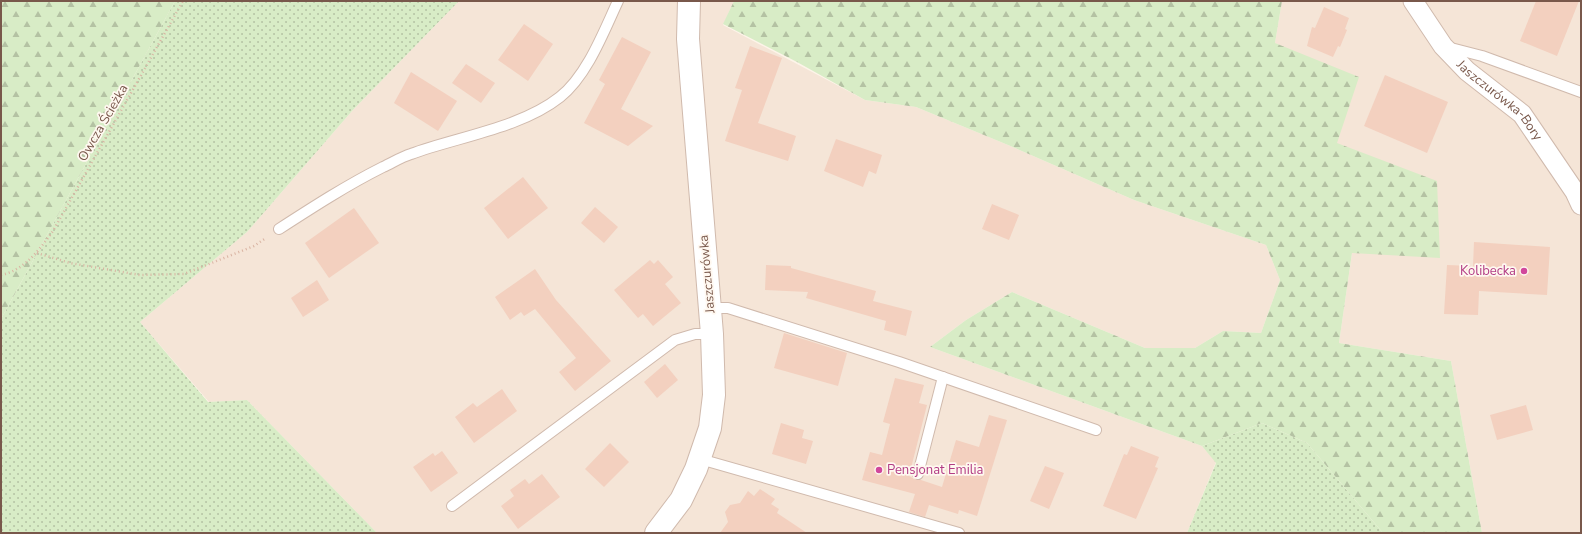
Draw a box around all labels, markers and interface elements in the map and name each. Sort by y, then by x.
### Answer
street label: Jaszczurówka-Bory [1452,56,1547,144]
street label: Owcza Ścieżka [73,81,132,165]
street label: Jaszczurówka [695,234,719,315]
place label: Kolibecka [1460,262,1516,280]
marker: Kolibecka [1519,266,1529,276]
place label: Pensjonat Emilia [887,461,983,479]
marker: Pensjonat Emilia [874,465,884,475]

